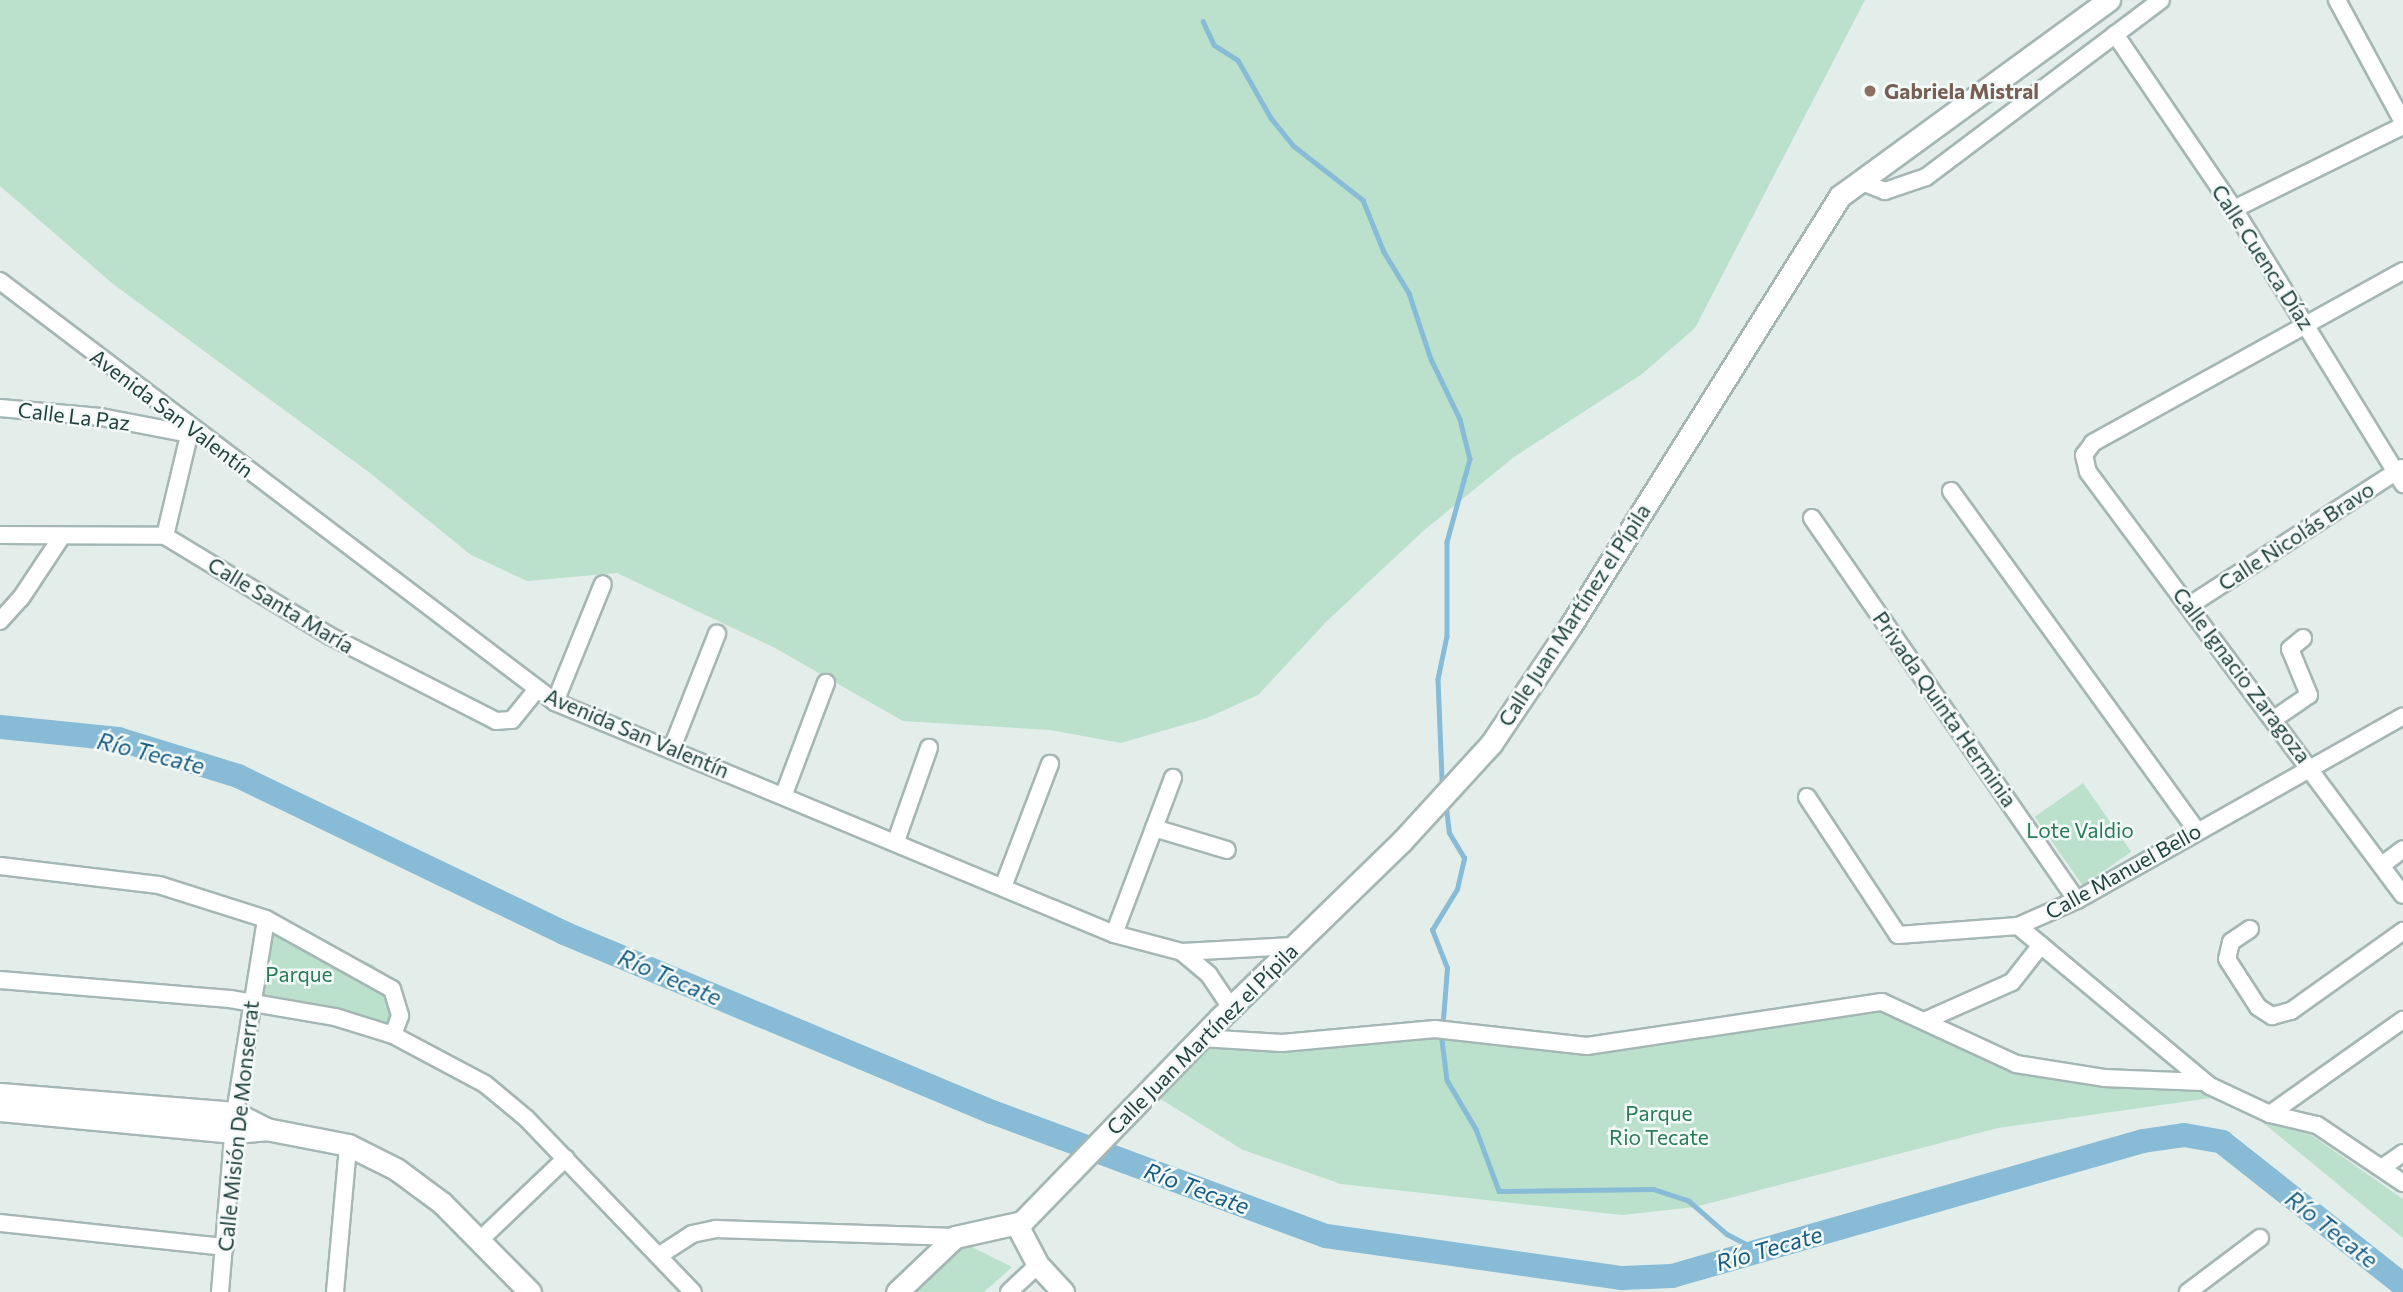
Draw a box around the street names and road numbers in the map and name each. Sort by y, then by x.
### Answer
street label: Calle Cuenca Díaz [2207,180,2319,334]
street label: Avenida San Valentín [85,343,259,483]
street label: Calle La Paz [17,397,131,435]
street label: Calle Nicolás Bravo [2213,476,2379,596]
street label: Calle Juan Martínez el Pípila [1493,499,1655,731]
street label: Calle Santa María [203,552,359,658]
street label: Calle Ignacio Zaragoza [2168,582,2316,768]
street label: Privada Quinta Herminia [1868,606,2022,812]
street label: Avenida San Valentín [541,683,733,783]
street label: Calle Manuel Bello [2041,818,2205,924]
street label: Calle Juan Martínez el Pípila [1101,938,1303,1140]
street label: Calle Misión De Monserrat [212,999,264,1253]

